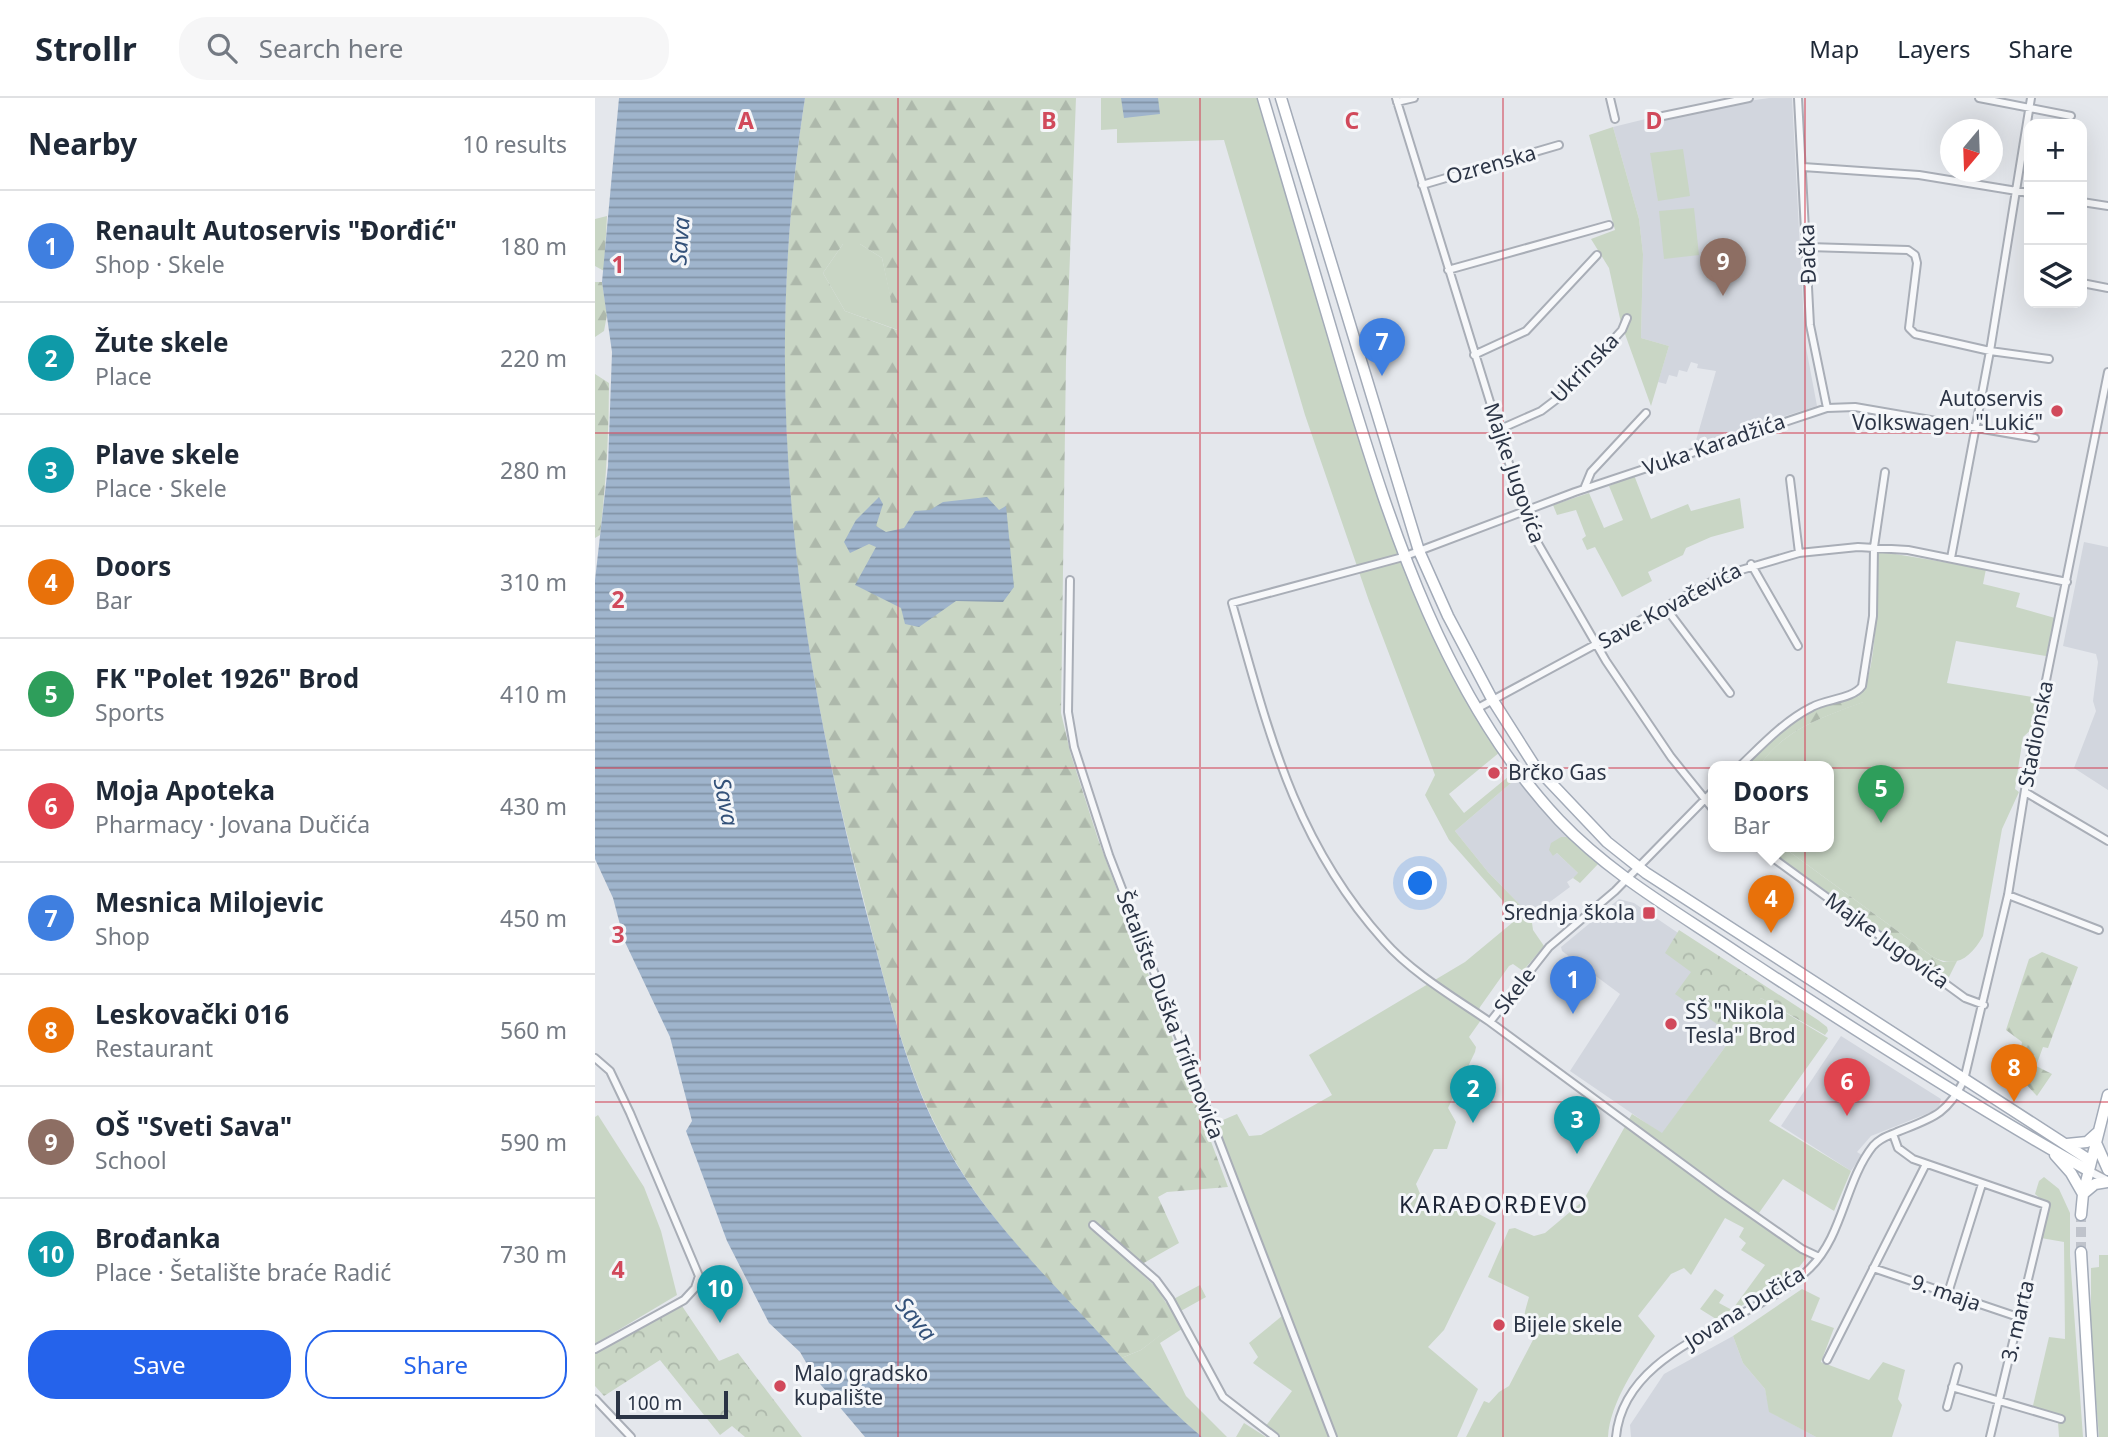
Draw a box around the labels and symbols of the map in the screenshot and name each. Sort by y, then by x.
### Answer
text: A [738,104,754,136]
text: B [1041,104,1057,136]
text: C [1345,104,1360,136]
text: D [1646,104,1662,136]
north arrow [1940,119,2003,182]
street label: Ozrenska [1442,138,1539,190]
water label: Sava [661,216,697,266]
street label: Đačka [1792,223,1822,285]
pin: 9 [1700,238,1746,296]
text: 1 [611,248,625,280]
pin: 7 [1359,318,1405,376]
street label: Ukrinska [1544,326,1624,408]
place label: Autoservis Volkswagen "Lukić" [1852,384,2043,436]
street label: Majke Jugovića [1478,399,1552,547]
marker: Autoservis Volkswagen "Lukić" [2049,403,2065,419]
street label: Vuka Karadžića [1639,407,1789,481]
street label: Save Kovačevića [1593,556,1746,655]
text: 2 [611,583,625,615]
street label: Stadionska [2011,678,2059,789]
place label: Brčko Gas [1508,758,1607,786]
marker: Brčko Gas [1486,765,1502,781]
pin: 5 [1858,765,1904,823]
water label: Sava [707,775,747,829]
your location [1403,866,1437,900]
pin: 4 [1748,875,1794,933]
street label: Majke Jugovića [1820,886,1955,995]
street label: Šetalište Duška Trifunovića [1111,887,1231,1143]
place label: Srednja škola [1504,898,1635,926]
marker: Srednja škola [1641,905,1657,921]
text: 3 [611,918,625,950]
pin: 1 [1550,956,1596,1014]
street label: Skele [1487,961,1541,1019]
place label: SŠ "Nikola Tesla" Brod [1685,997,1796,1049]
marker: SŠ "Nikola Tesla" Brod [1663,1016,1679,1032]
pin: 8 [1991,1044,2037,1102]
pin: 6 [1824,1058,1870,1116]
pin: 2 [1450,1065,1496,1123]
pin: 3 [1554,1096,1600,1154]
district label: KARAĐORĐEVO [1399,1188,1589,1220]
text: 4 [611,1253,625,1285]
street label: Jovana Dučića [1678,1259,1810,1356]
pin: 10 [697,1265,743,1323]
street label: 9. maja [1908,1267,1985,1317]
street label: 3. marta [1994,1277,2040,1364]
water label: Sava [889,1290,945,1347]
place label: Bijele skele [1513,1310,1622,1338]
marker: Bijele skele [1491,1317,1507,1333]
place label: Malo gradsko kupalište [794,1359,928,1411]
marker: Malo gradsko kupalište [772,1378,788,1394]
scale bar [616,1388,728,1420]

